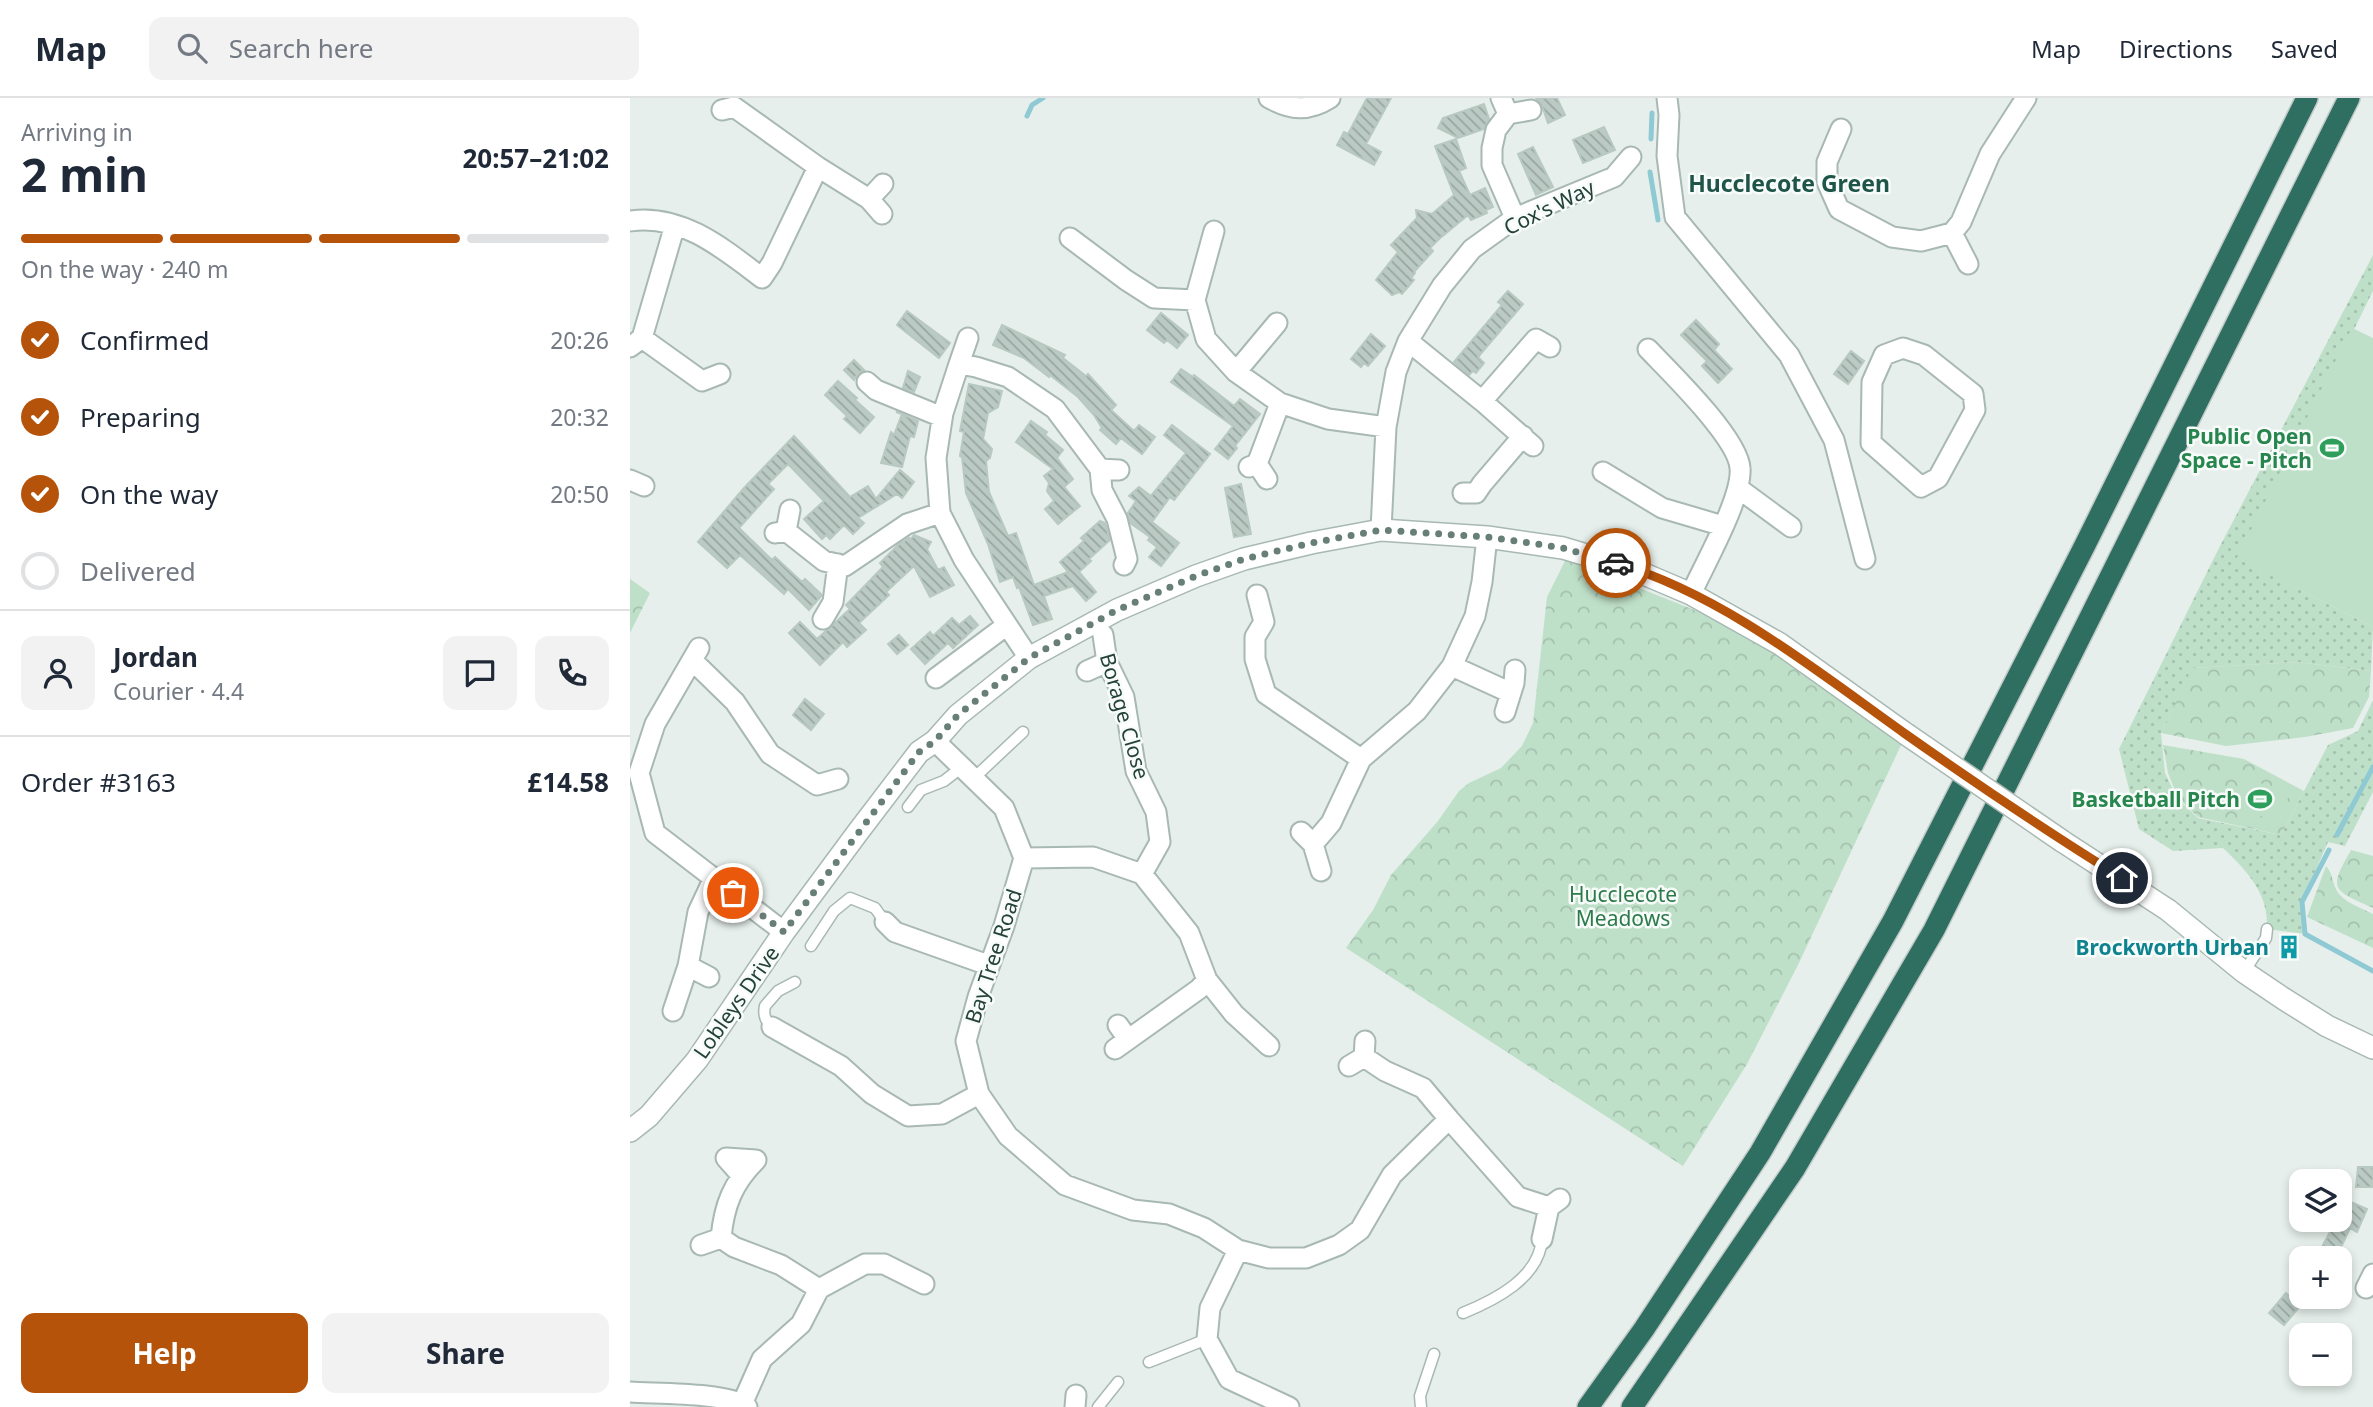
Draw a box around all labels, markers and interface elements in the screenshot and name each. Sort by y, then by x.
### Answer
search box [149,17,639,80]
text: Map [35,26,107,71]
icon: search [173,29,211,67]
text: Search here [229,30,373,66]
text: Map [2031,32,2081,65]
text: Directions [2119,32,2233,65]
text: Saved [2271,32,2338,65]
text: Arriving in [21,116,133,148]
text: 20:57–21:02 [462,140,609,176]
text: 2 min [21,143,148,205]
district label: Hucclecote Green [1688,167,1890,199]
street label: Cox's Way [1499,173,1599,241]
text: On the way · 240 m [21,253,228,285]
icon: check [21,321,59,359]
text: Confirmed [80,322,210,358]
text: 20:26 [550,324,609,356]
icon: check [21,398,59,436]
text: Preparing [80,399,201,435]
text: 20:32 [550,401,609,433]
place label: Public Open Space - Pitch [2181,422,2312,474]
sports icon: Public Open Space - Pitch [2318,434,2346,462]
icon: check [21,475,59,513]
text: On the way [80,476,218,512]
text: 20:50 [550,478,609,510]
courier [1581,528,1651,598]
icon: car [1597,544,1635,582]
text: Delivered [80,553,196,589]
button: person [21,636,95,710]
button: chat [443,636,517,710]
button: phone [535,636,609,710]
text: Jordan [113,639,198,675]
street label: Borage Close [1094,650,1156,782]
text: Courier · 4.4 [113,675,244,707]
text: Order #3163 [21,764,176,800]
text: £14.58 [527,764,609,800]
place label: Basketball Pitch [2071,785,2240,813]
sports icon: Basketball Pitch [2246,785,2274,813]
pin [2092,848,2152,908]
icon: home [2103,859,2141,897]
pin [703,863,763,923]
icon: bag [714,874,752,912]
park label: Hucclecote Meadows [1569,880,1677,932]
street label: Bay Tree Road [958,885,1028,1027]
place label: Brockworth Urban [2076,933,2269,961]
building icon: Brockworth Urban [2275,933,2303,961]
street label: Lobleys Drive [687,940,785,1064]
map controls [2289,1169,2352,1386]
button: layers [2289,1169,2352,1232]
button: + [2289,1246,2352,1309]
button: Help [21,1313,308,1393]
button: Share [322,1313,609,1393]
button: − [2289,1323,2352,1386]

